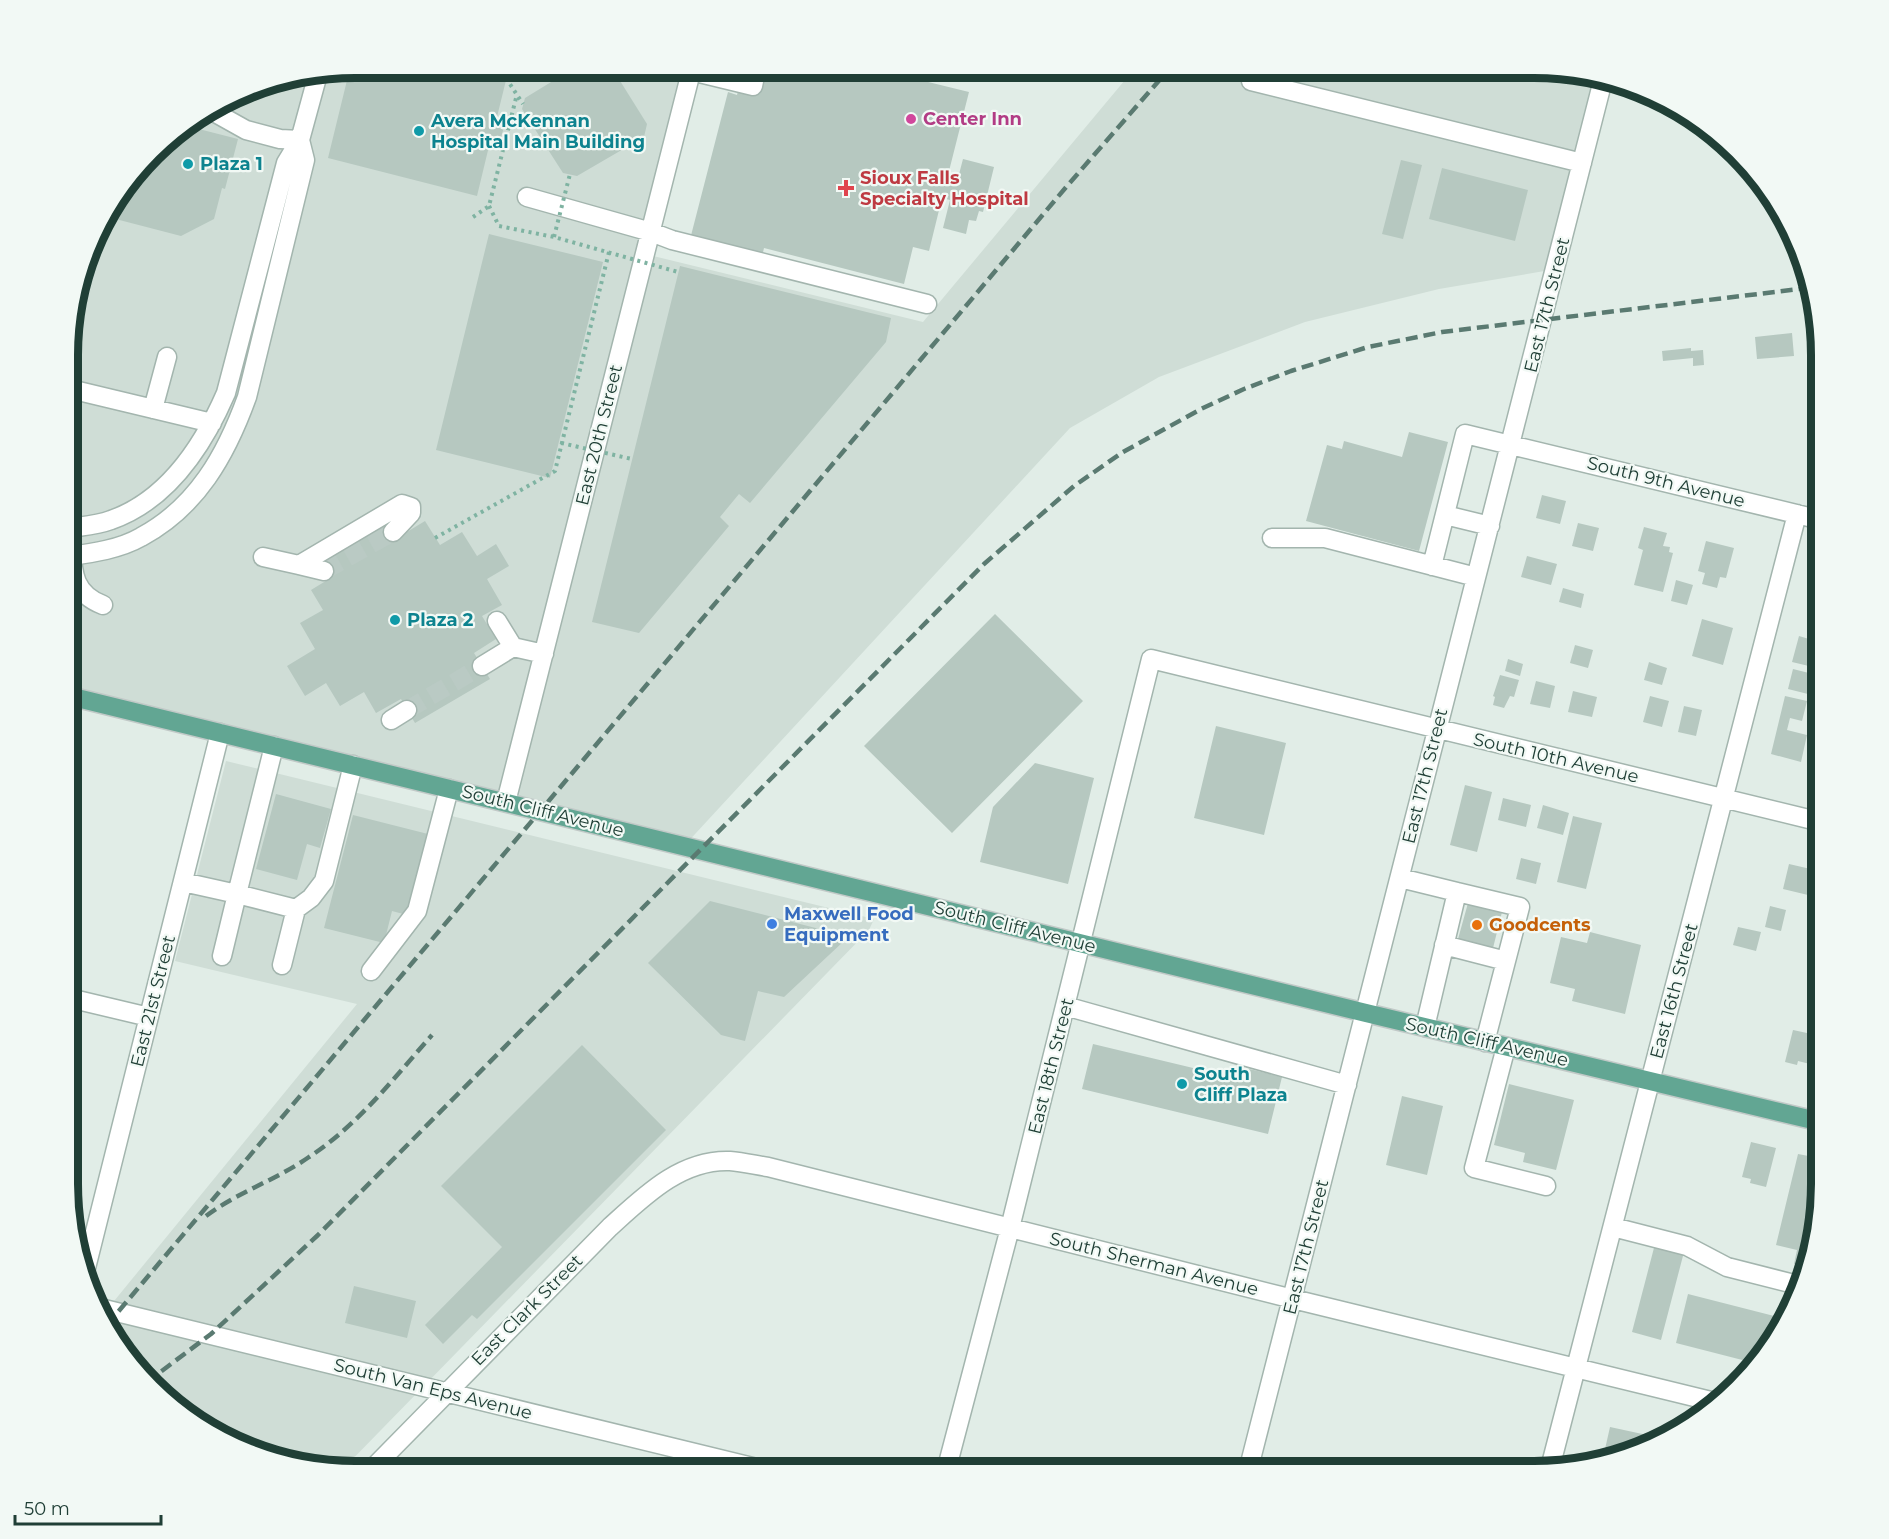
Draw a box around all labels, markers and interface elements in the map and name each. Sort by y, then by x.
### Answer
place label: Center Inn [923,108,1022,130]
place label: Avera McKennan Hospital Main Building [430,110,645,153]
marker: Center Inn [904,112,918,126]
marker: Avera McKennan Hospital Main Building [412,124,426,138]
place label: Plaza 1 [200,153,263,175]
marker: Plaza 1 [181,157,195,171]
place label: Sioux Falls Specialty Hospital [860,167,1029,210]
marker: Sioux Falls Specialty Hospital [837,179,855,197]
street label: East 17th Street [1520,235,1574,375]
street label: East 20th Street [571,362,627,508]
street label: South 9th Avenue [1585,452,1747,512]
place label: Plaza 2 [407,609,474,631]
marker: Plaza 2 [388,613,402,627]
street label: East 17th Street [1398,706,1452,846]
street label: South 10th Avenue [1471,728,1641,788]
street label: South Cliff Avenue [460,780,626,842]
street label: South Cliff Avenue [932,896,1098,958]
place label: Maxwell Food Equipment [784,903,914,946]
place label: Goodcents [1489,914,1591,936]
marker: Maxwell Food Equipment [765,917,779,931]
marker: Goodcents [1470,918,1484,932]
street label: East 16th Street [1645,921,1703,1061]
street label: East 21st Street [126,933,180,1069]
street label: East 18th Street [1023,995,1079,1137]
street label: South Cliff Avenue [1404,1013,1570,1071]
place label: South Cliff Plaza [1194,1063,1288,1106]
marker: South Cliff Plaza [1175,1077,1189,1091]
street label: East 17th Street [1279,1177,1333,1317]
street label: South Sherman Avenue [1047,1227,1261,1301]
street label: East Clark Street [467,1250,587,1370]
street label: South Van Eps Avenue [332,1354,534,1424]
scale bar [15,1488,160,1526]
text: 50 m [24,1498,70,1520]

